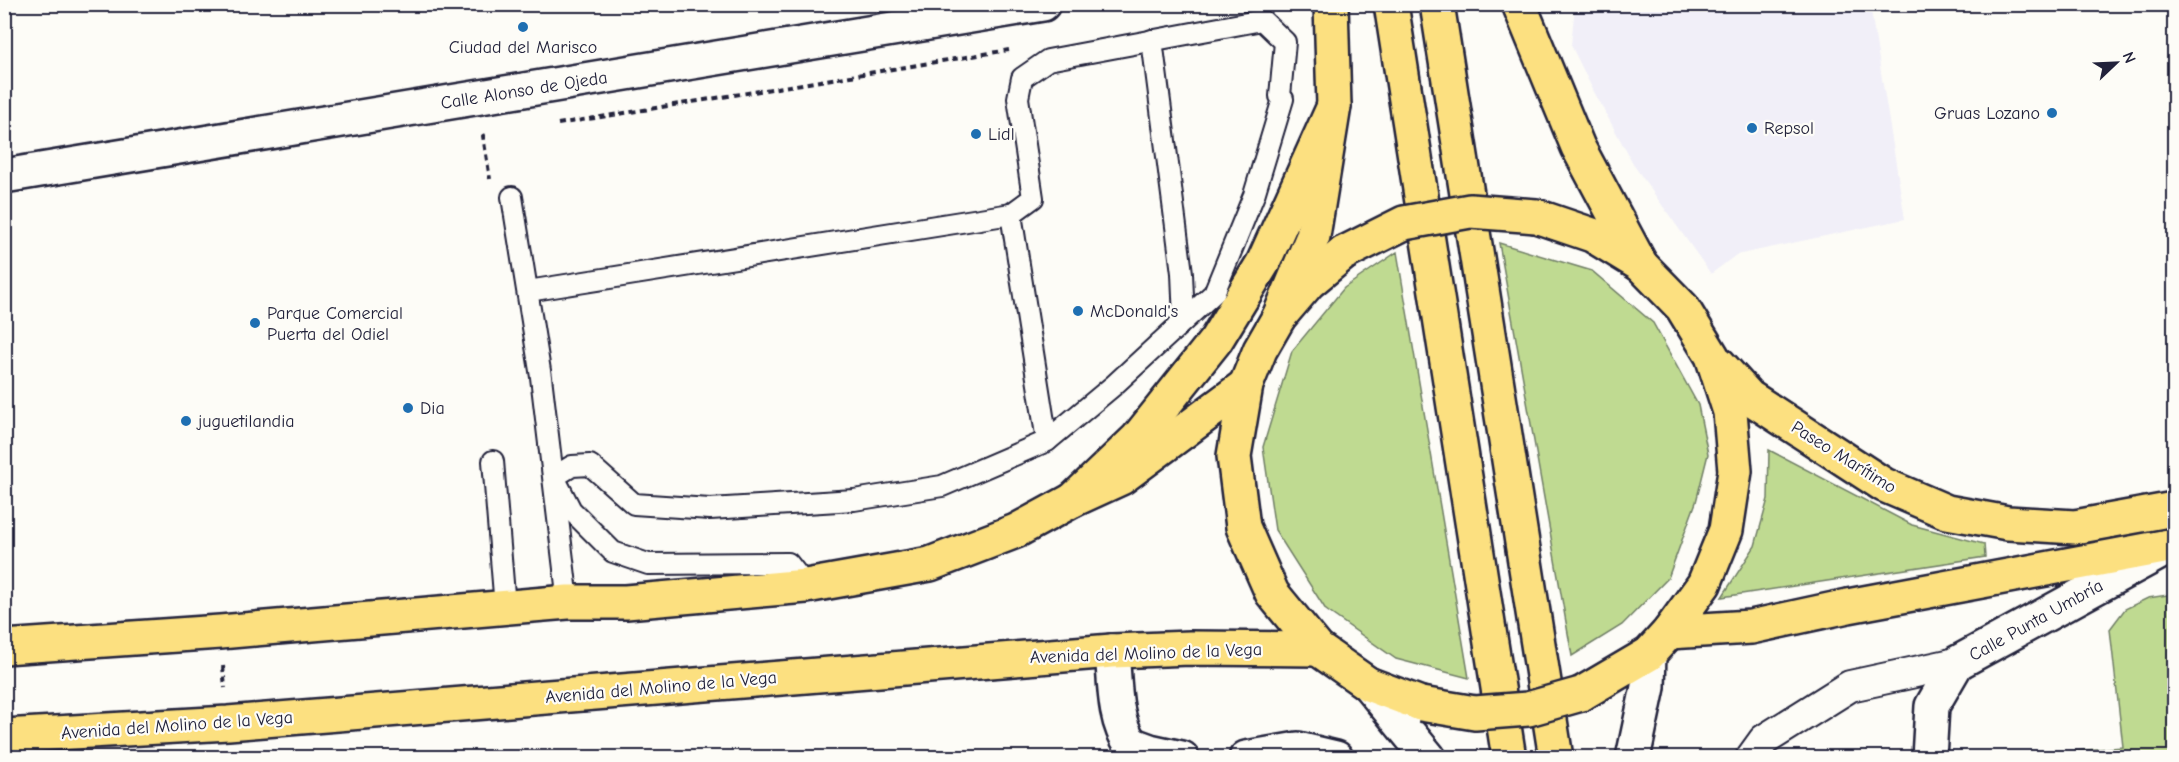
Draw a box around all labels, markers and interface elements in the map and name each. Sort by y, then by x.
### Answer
marker: Ciudad del Marisco [516,20,530,34]
north arrow [2086,33,2146,93]
place label: Ciudad del Marisco [449,37,597,58]
text: N [2119,49,2139,66]
street label: Calle Alonso de Ojeda [439,67,609,114]
place label: Gruas Lozano [1934,103,2040,124]
marker: Gruas Lozano [2045,106,2059,120]
place label: Repsol [1764,118,1814,139]
marker: Repsol [1745,121,1759,135]
place label: Lidl [988,124,1015,145]
marker: Lidl [969,127,983,141]
place label: McDonald's [1090,301,1178,322]
place label: Parque Comercial Puerta del Odiel [267,303,403,345]
marker: McDonald's [1071,304,1085,318]
marker: Parque Comercial Puerta del Odiel [248,316,262,330]
place label: Dia [420,398,445,419]
marker: Dia [401,401,415,415]
place label: juguetilandia [196,411,295,432]
marker: juguetilandia [179,414,193,428]
street label: Paseo Marítimo [1787,417,1900,498]
street label: Calle Punta Umbría [1966,575,2107,666]
street label: Avenida del Molino de la Vega [1030,639,1263,668]
street label: Avenida del Molino de la Vega [544,667,778,708]
street label: Avenida del Molino de la Vega [60,707,294,744]

